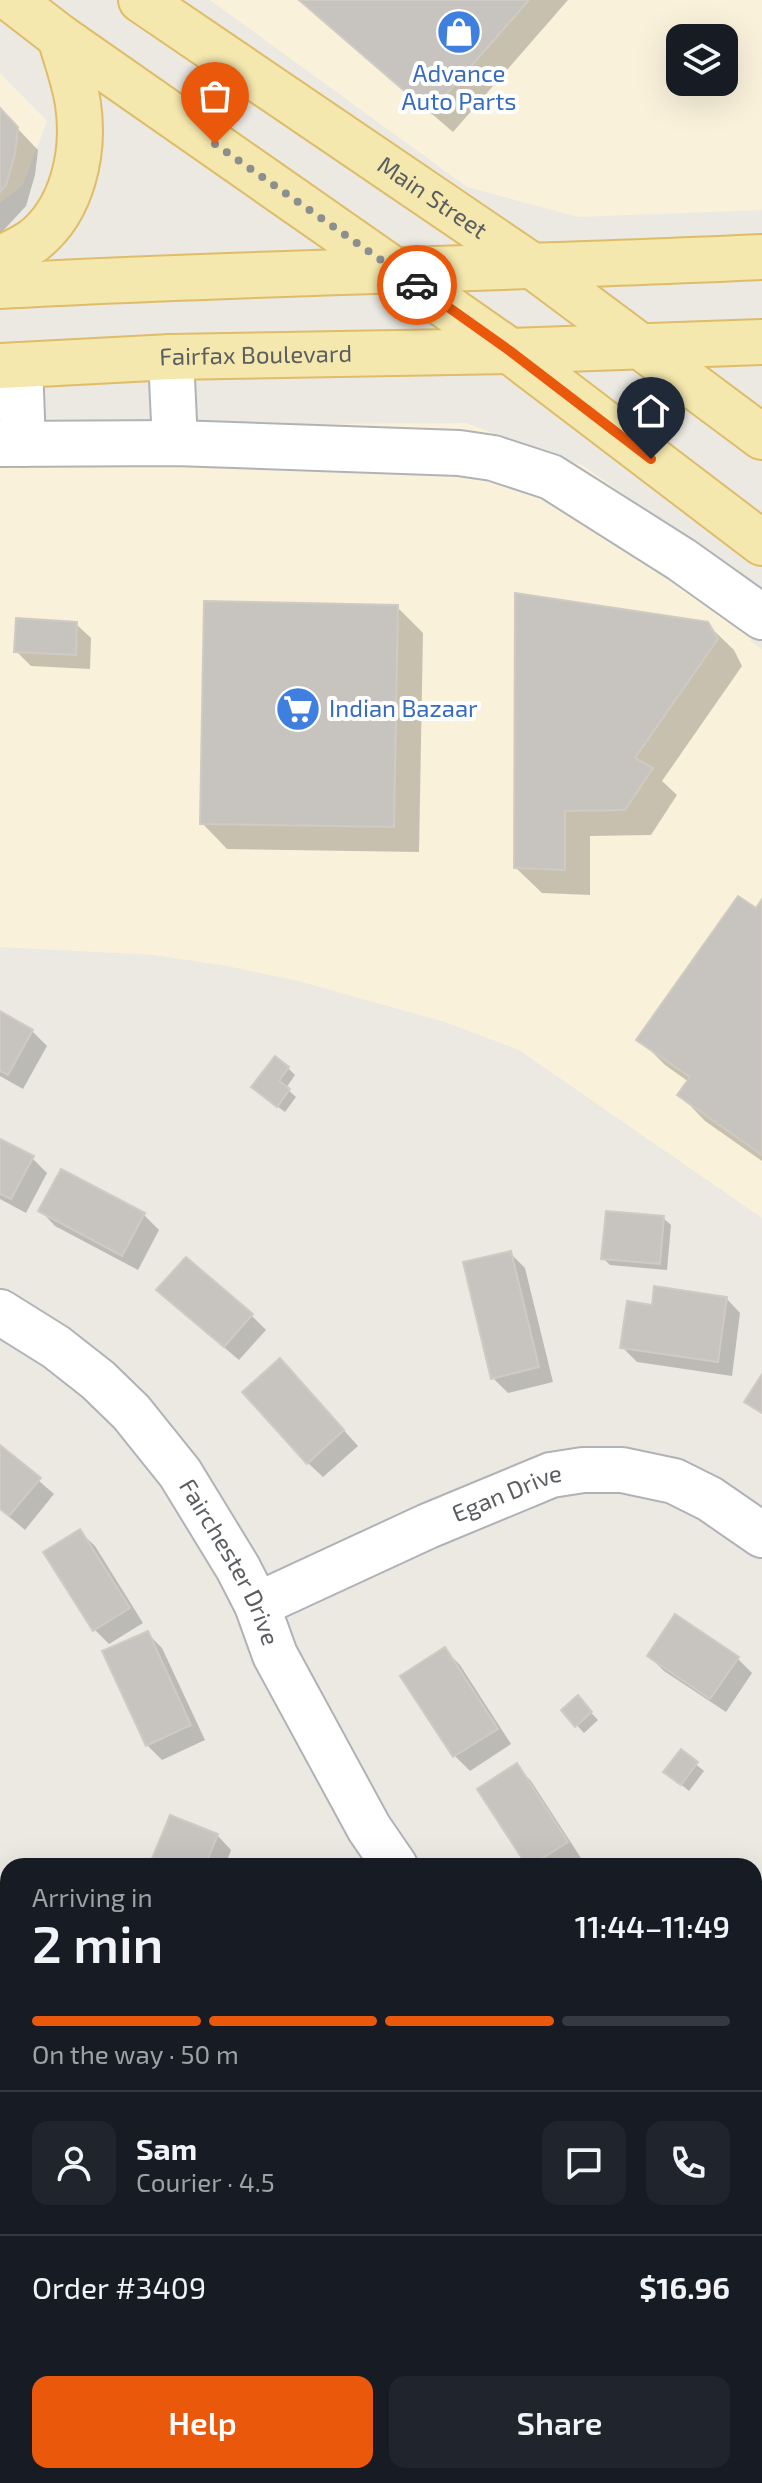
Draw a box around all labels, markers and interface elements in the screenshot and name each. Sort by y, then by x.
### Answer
shop icon: Advance Auto Parts [435,8,483,56]
map controls [666,24,738,96]
button: layers [666,24,738,96]
place label: Advance Auto Parts [402,58,516,115]
pin [181,62,249,144]
icon: bag [193,74,237,118]
street label: Main Street [373,149,493,244]
courier [377,245,457,325]
icon: car [395,263,439,307]
street label: Fairfax Boulevard [159,338,352,371]
pin [617,377,685,459]
icon: home [629,389,673,433]
supermarket icon: Indian Bazaar [274,685,322,733]
place label: Indian Bazaar [329,693,478,722]
street label: Egan Drive [447,1458,563,1527]
street label: Fairchester Drive [174,1473,286,1649]
text: Arriving in [32,1881,153,1912]
text: 11:44–11:49 [575,1908,730,1944]
text: 2 min [32,1911,163,1973]
text: On the way · 50 m [32,2038,239,2069]
button: person [32,2121,116,2205]
button: chat [542,2121,626,2205]
button: phone [646,2121,730,2205]
text: Sam [136,2130,197,2166]
text: Courier · 4.5 [136,2166,275,2197]
text: Order #3409 [32,2269,206,2305]
text: $16.96 [639,2269,730,2305]
button: Help [32,2376,373,2468]
button: Share [389,2376,730,2468]

